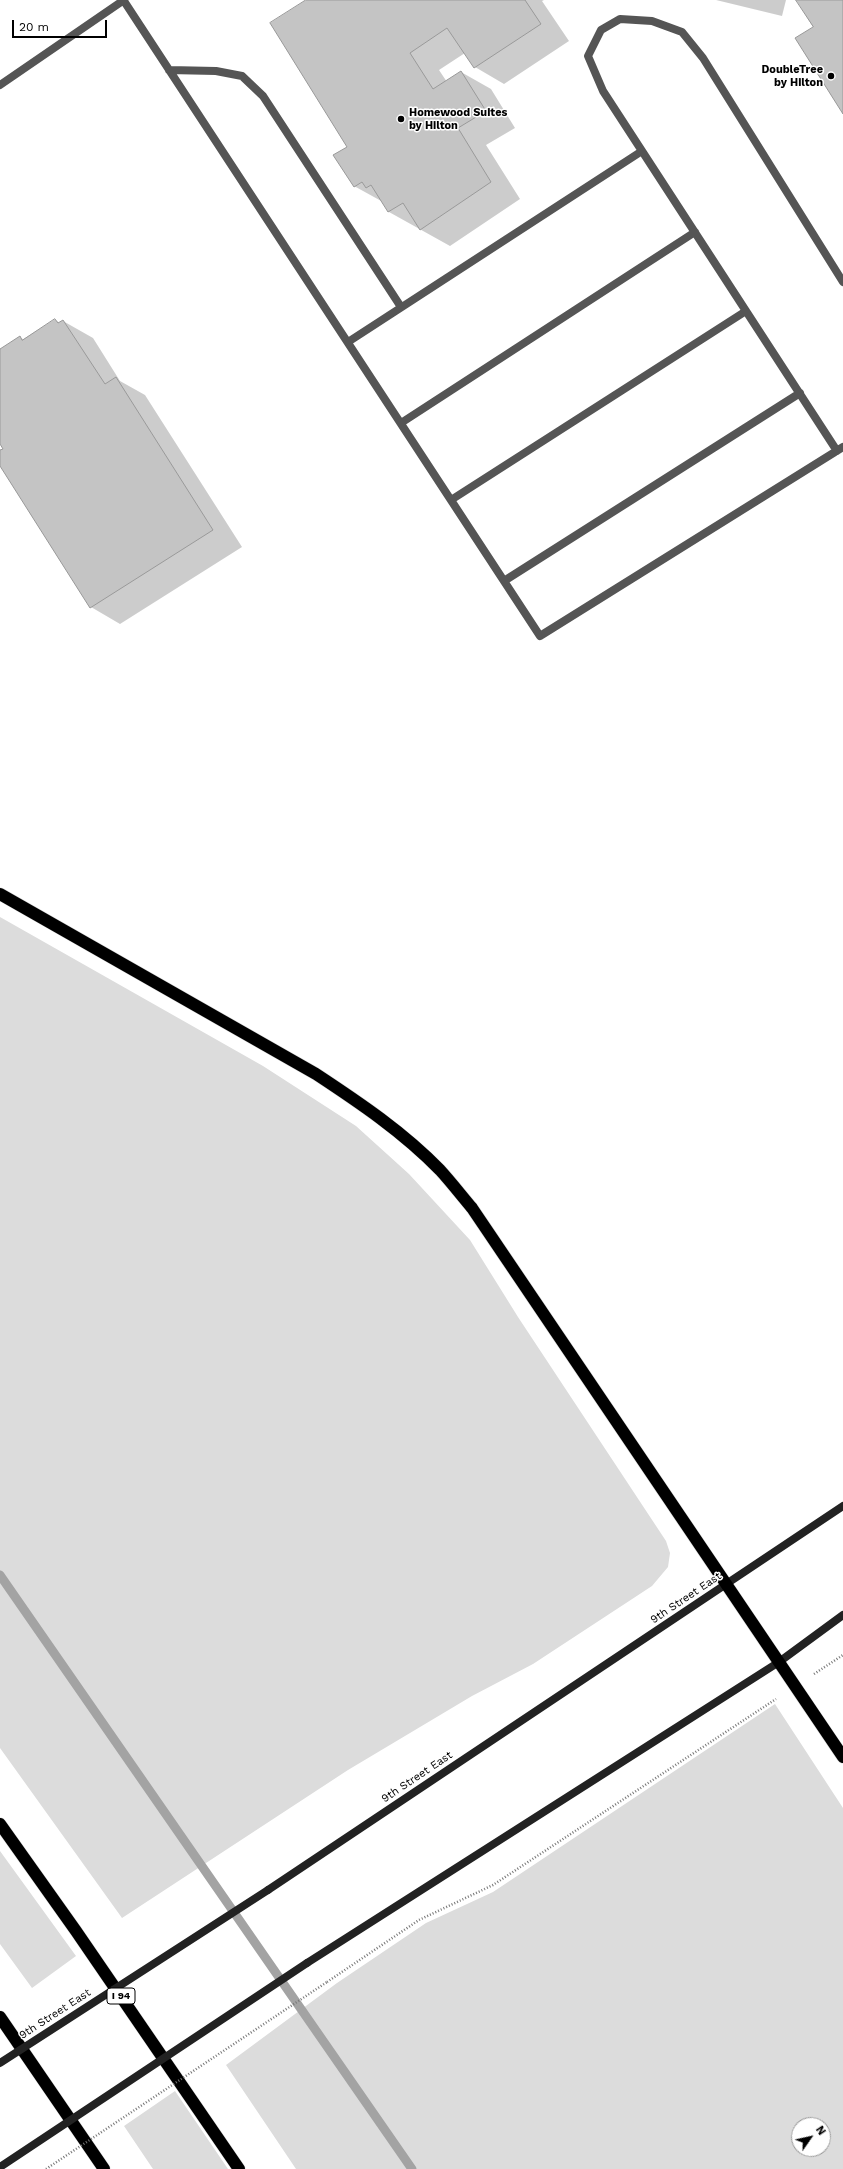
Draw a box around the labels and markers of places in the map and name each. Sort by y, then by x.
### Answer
place label: DoubleTree by Hilton [761,63,823,89]
marker: DoubleTree by Hilton [826,71,836,81]
place label: Homewood Suites by Hilton [409,106,507,132]
marker: Homewood Suites by Hilton [396,114,406,124]

